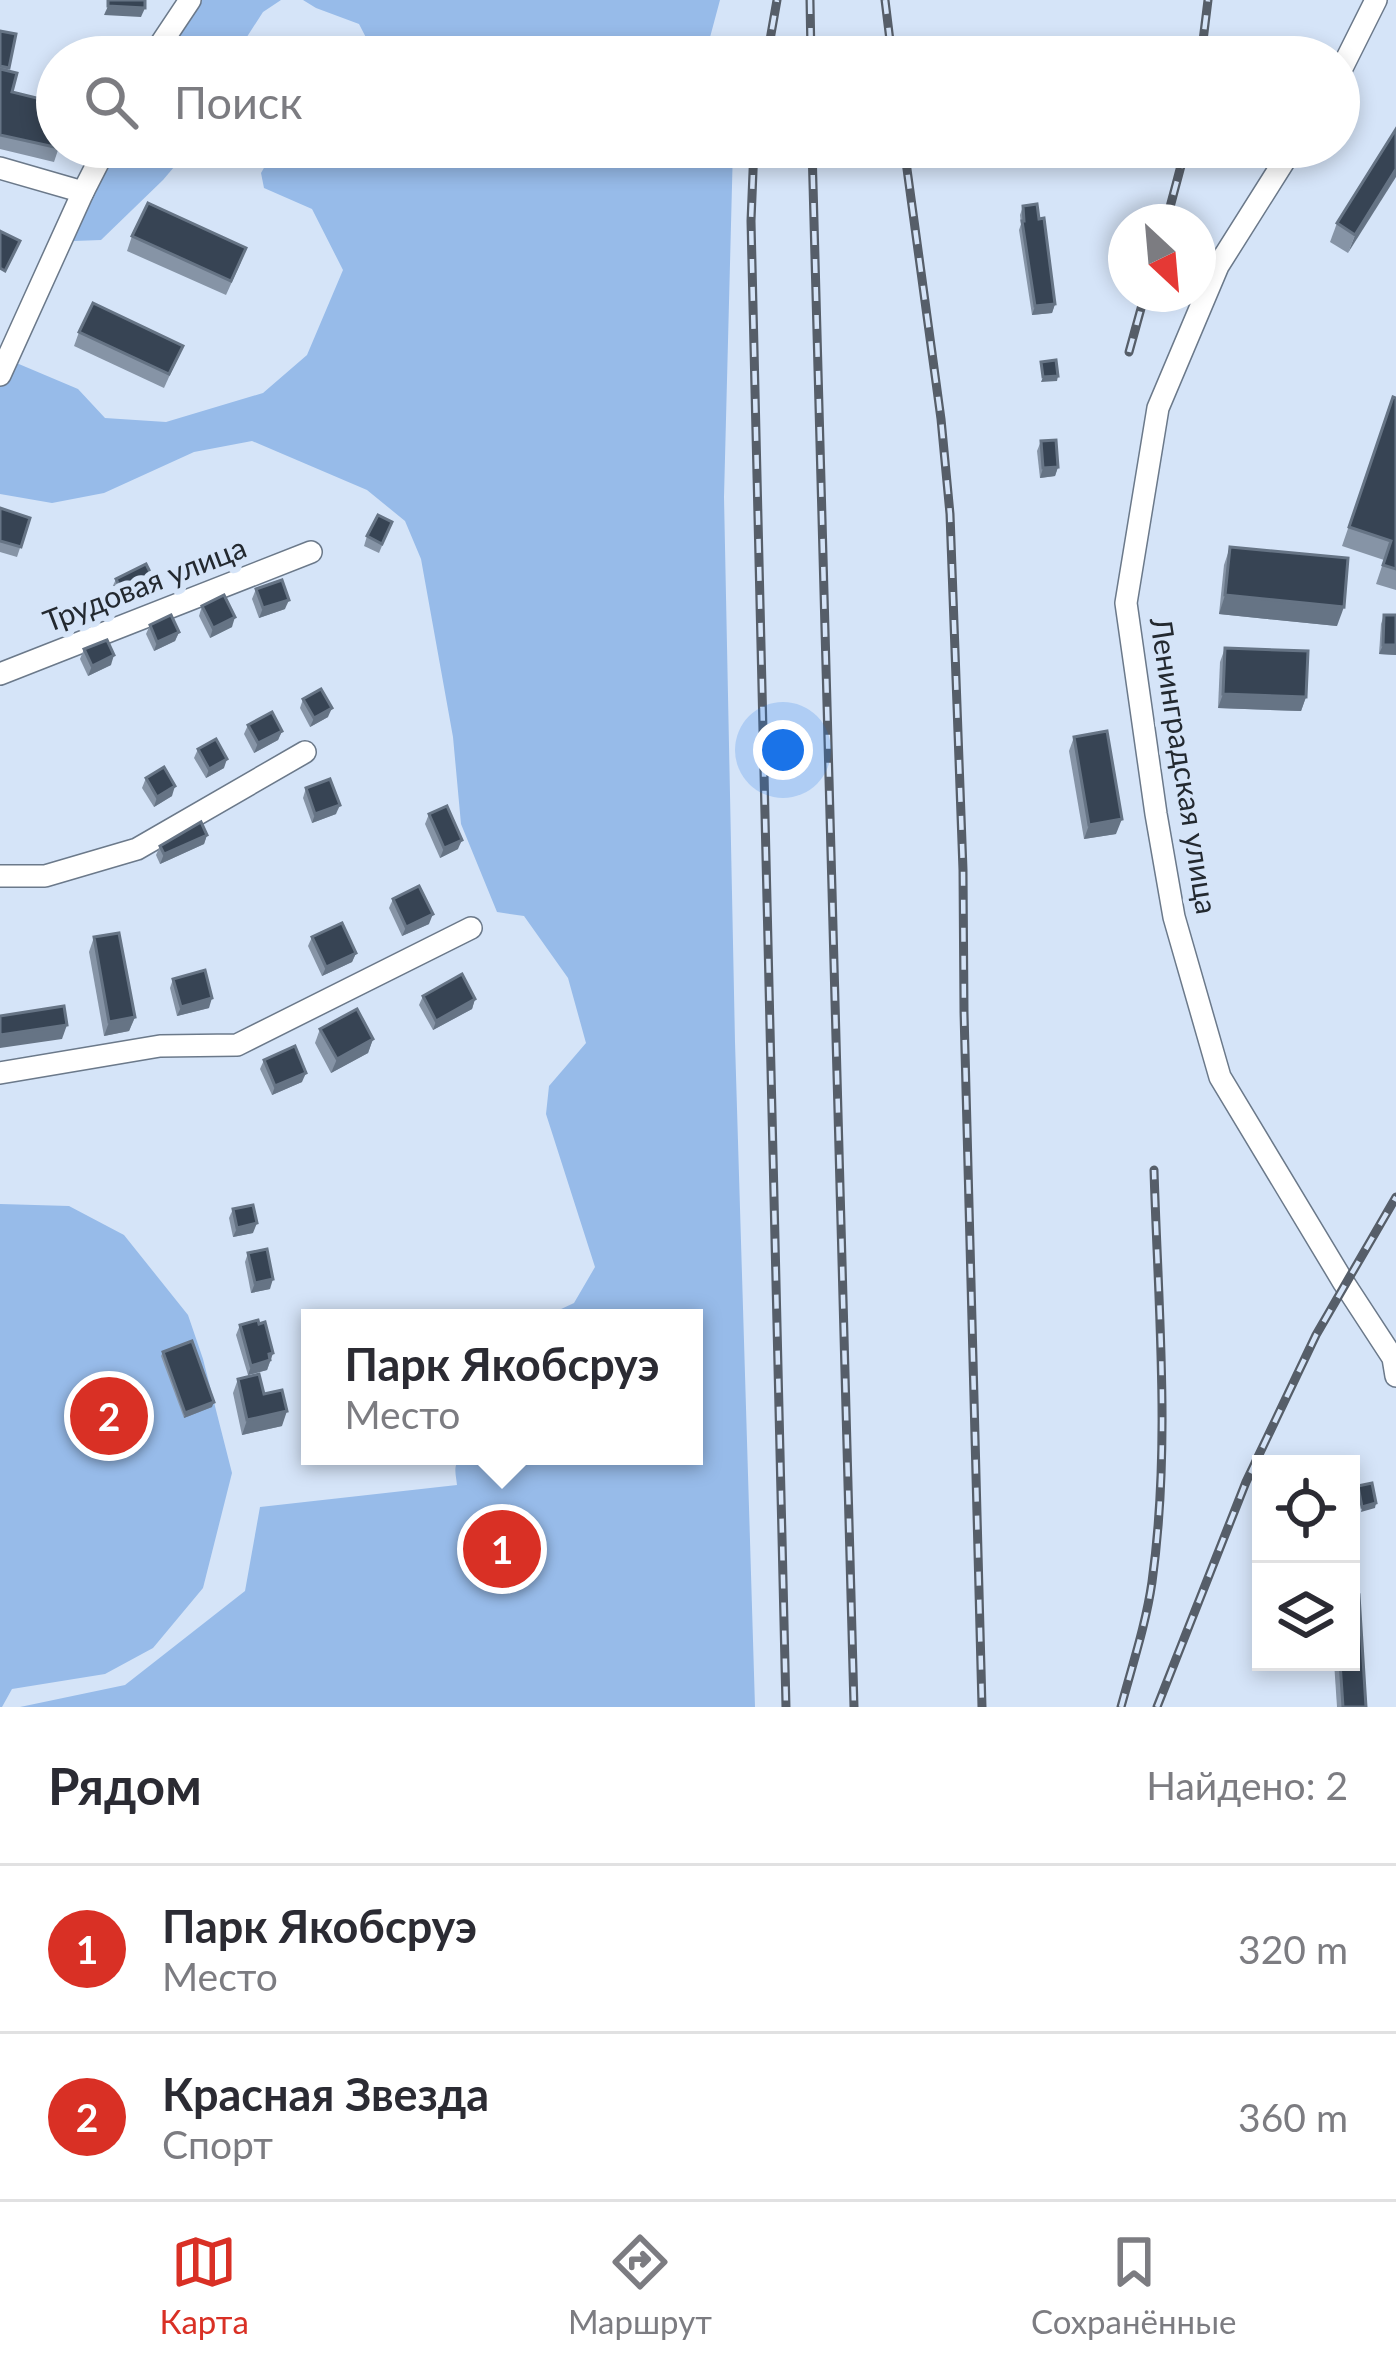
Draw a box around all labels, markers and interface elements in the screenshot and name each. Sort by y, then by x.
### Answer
search box [36,36,1360,168]
icon: search [78,69,144,135]
text: Поиск [174,75,303,129]
north arrow [1108,204,1216,312]
street label: Трудовая улица [38,528,251,638]
street label: Ленинградская улица [1144,614,1226,917]
your location [753,720,813,780]
popup [301,1309,703,1465]
text: Парк Якобсруэ [345,1337,659,1391]
pin: 2 [70,1371,148,1461]
text: Место [345,1391,460,1437]
map controls [1252,1455,1360,1671]
button: locate [1252,1455,1360,1563]
pin: 1 [463,1504,541,1594]
button: layers [1252,1563,1360,1671]
text: Рядом [48,1755,202,1816]
text: Найдено: 2 [1146,1762,1348,1808]
text: Парк Якобсруэ [162,1899,477,1953]
text: 1 [76,1926,98,1972]
text: 320 m [1238,1926,1348,1972]
text: Место [162,1953,278,1999]
text: Красная Звезда [162,2067,489,2121]
text: 2 [76,2094,98,2140]
text: 360 m [1238,2094,1348,2140]
text: Спорт [162,2121,273,2167]
tab: Карта [160,2229,249,2341]
tab: Маршрут [568,2229,712,2341]
tab: Сохранённые [1031,2229,1236,2341]

